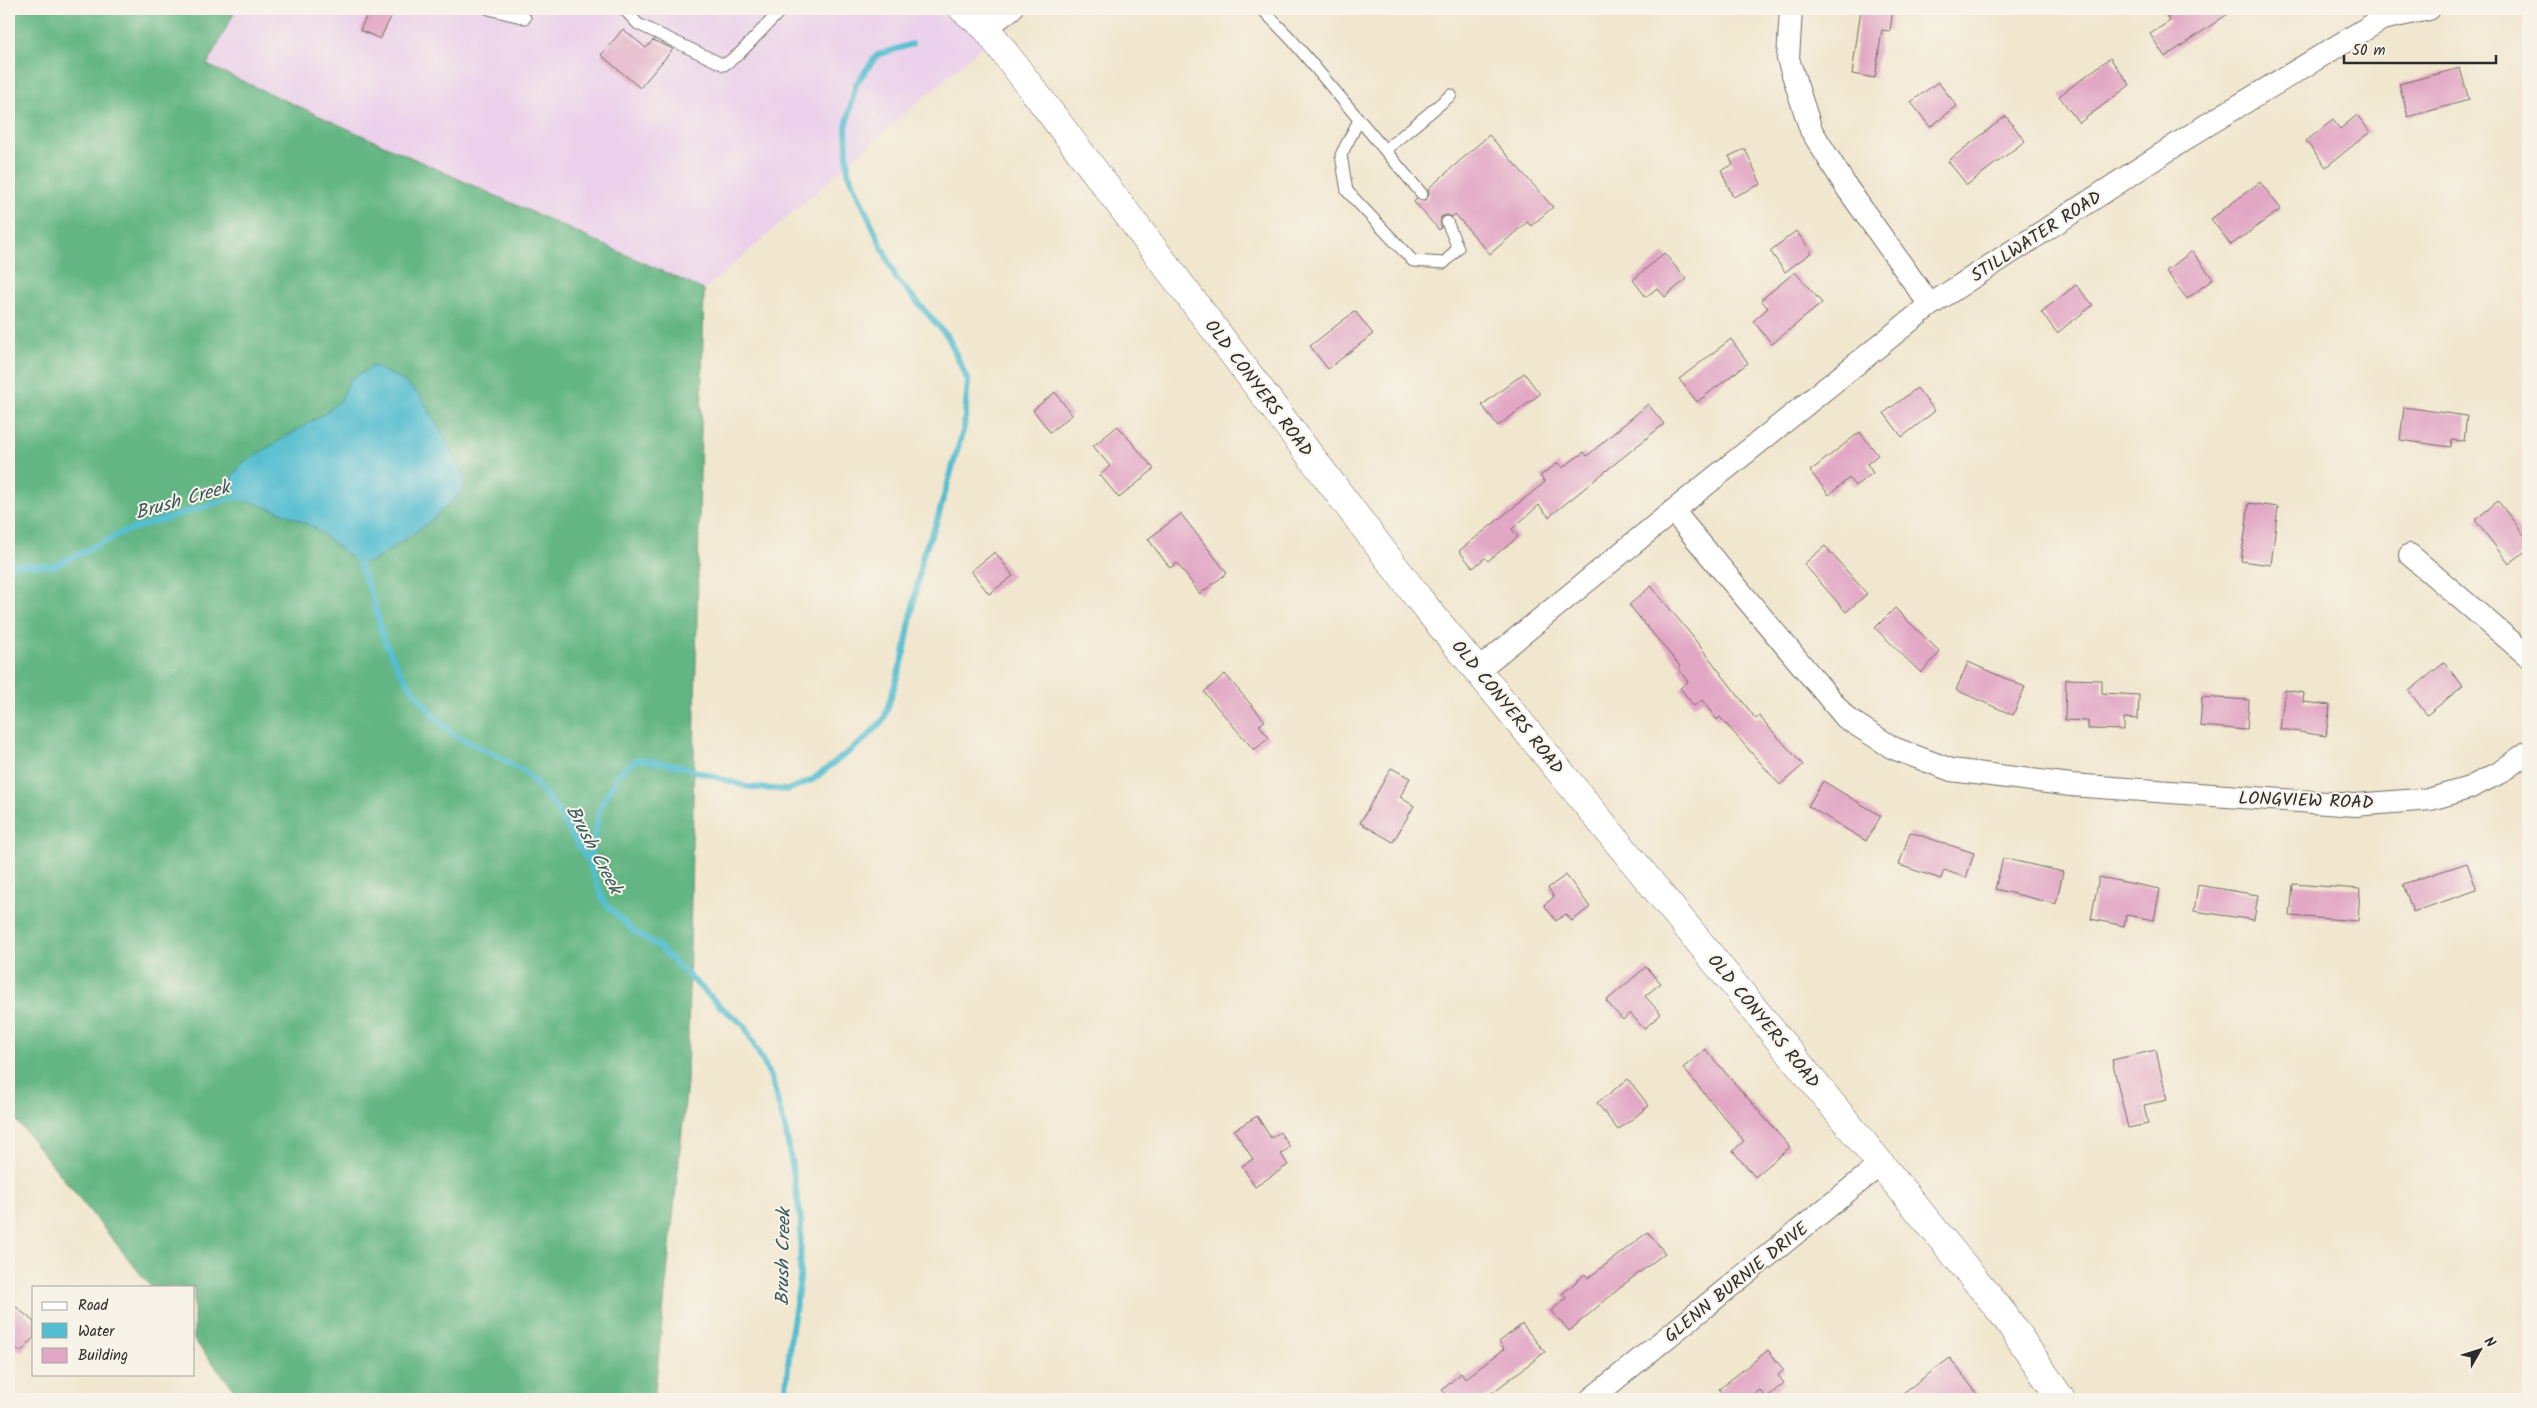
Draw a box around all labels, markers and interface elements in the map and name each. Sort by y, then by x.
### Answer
scale bar [2344,32,2497,64]
text: 50 m [2352,39,2386,63]
street label: STILLWATER ROAD [1965,184,2109,291]
street label: OLD CONYERS ROAD [1196,314,1320,464]
water label: Brush Creek [132,472,236,529]
street label: OLD CONYERS ROAD [1443,634,1571,782]
street label: LONGVIEW ROAD [2238,785,2374,818]
water label: Brush Creek [557,800,631,903]
street label: OLD CONYERS ROAD [1699,948,1827,1096]
water label: Brush Creek [768,1205,800,1306]
street label: GLENN BURNIE DRIVE [1658,1215,1816,1351]
legend [32,1286,195,1376]
text: Road [78,1294,109,1318]
text: Water [78,1320,115,1344]
north arrow [2454,1326,2504,1376]
text: N [2478,1332,2501,1353]
text: Building [78,1344,128,1368]

